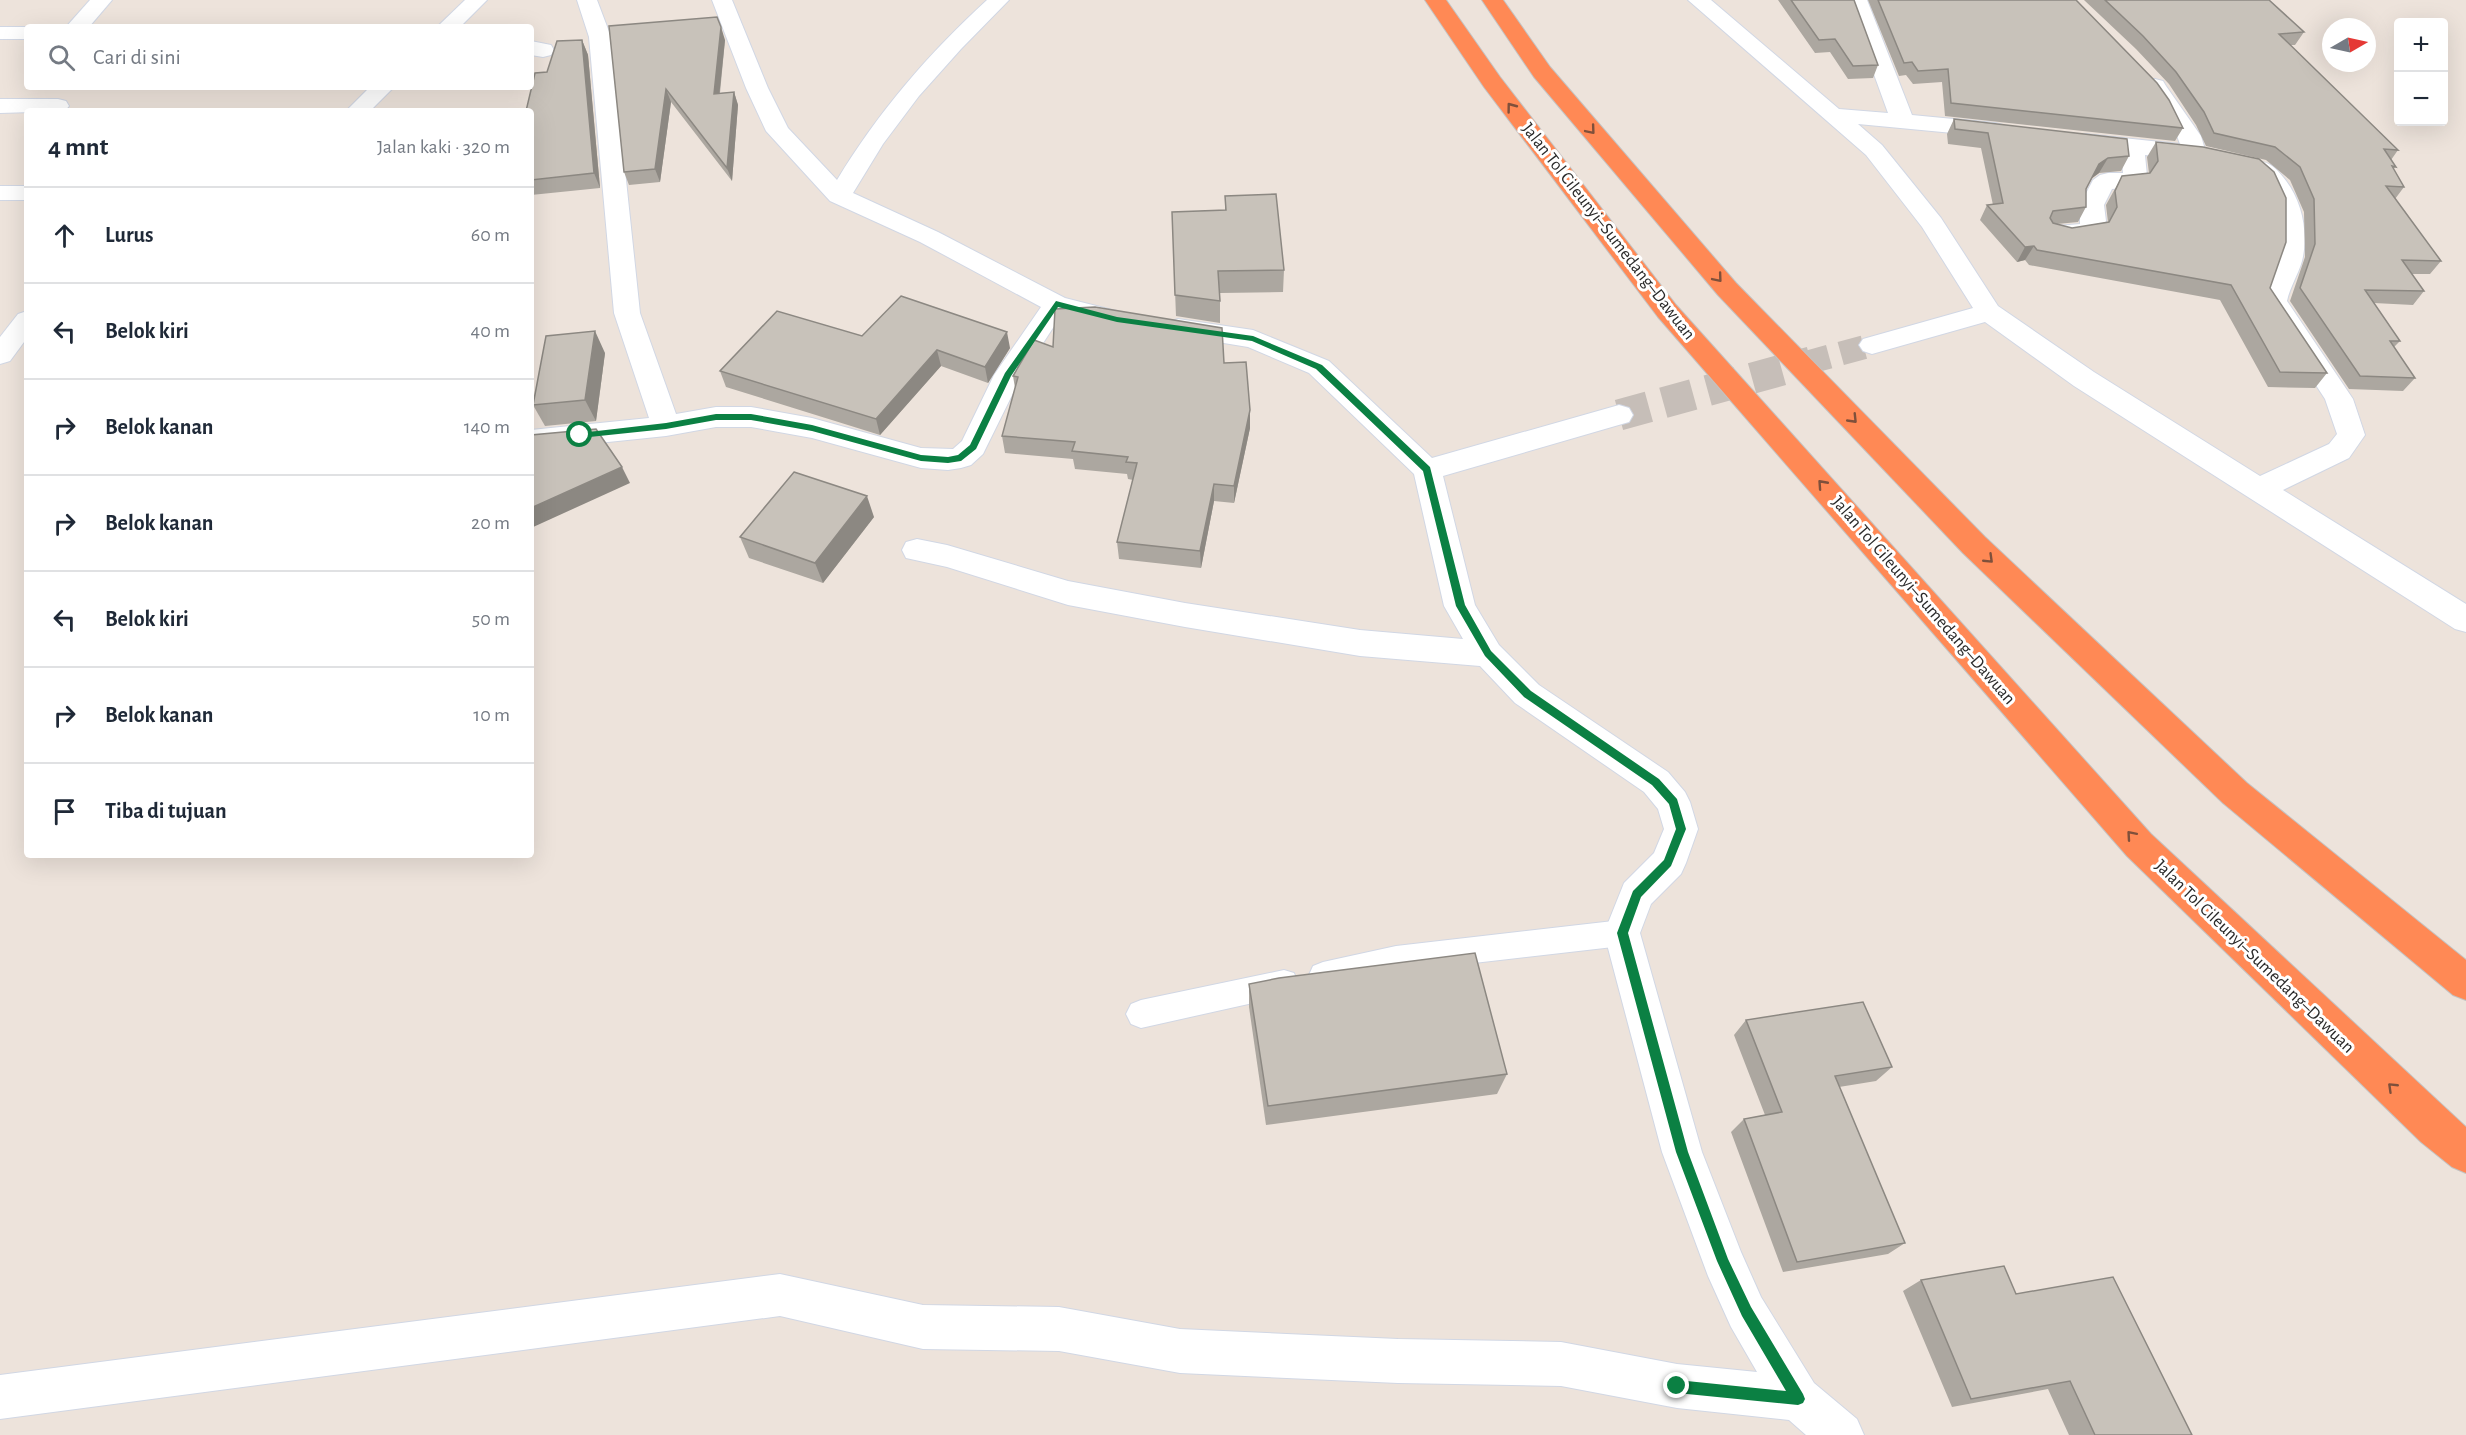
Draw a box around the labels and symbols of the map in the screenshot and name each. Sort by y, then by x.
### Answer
north arrow [2322,18,2376,72]
one-way arrow [1508,103,1519,114]
street label: Jalan Tol Cileunyi–Sumedang–Dawuan [1518,120,1698,343]
one-way arrow [1584,123,1595,134]
one-way arrow [1710,271,1721,282]
one-way arrow [1845,412,1856,423]
route start [566,421,592,447]
one-way arrow [1818,480,1829,491]
street label: Jalan Tol Cileunyi–Sumedang–Dawuan [1828,493,2018,708]
one-way arrow [1981,551,1992,562]
one-way arrow [2127,832,2138,842]
street label: Jalan Tol Cileunyi–Sumedang–Dawuan [2151,857,2357,1057]
one-way arrow [2389,1084,2400,1095]
route end [1663,1372,1689,1398]

